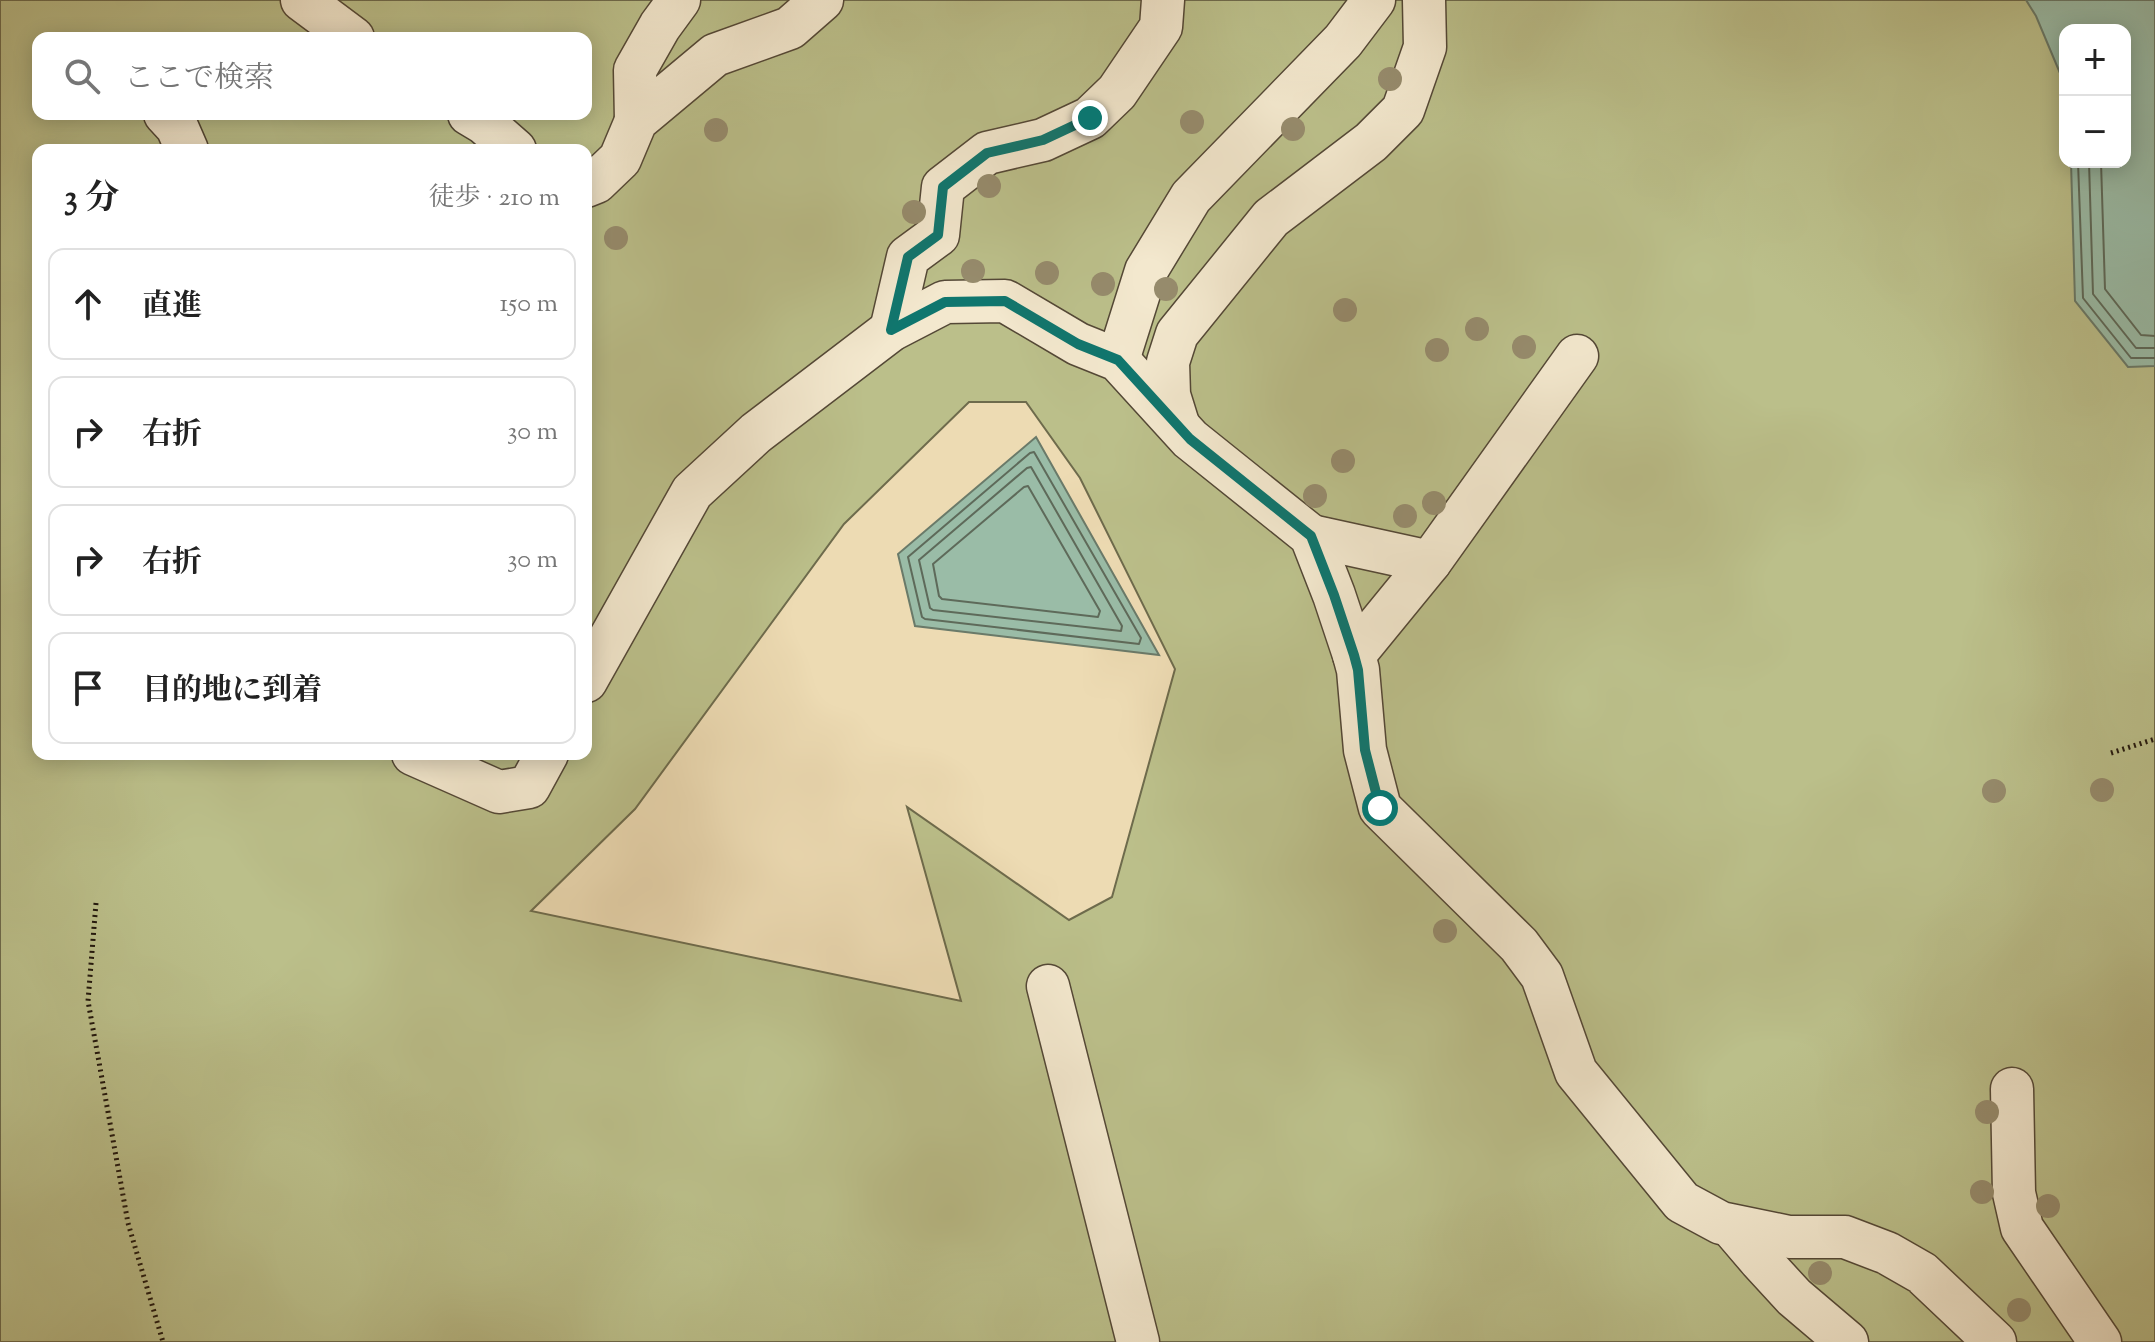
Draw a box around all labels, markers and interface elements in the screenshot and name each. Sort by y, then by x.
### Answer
map controls [2059,24,2131,168]
button: + [2059,24,2131,96]
search box [32,32,592,120]
icon: search [60,54,104,98]
text: ここで検索 [124,58,274,101]
button: − [2059,96,2131,168]
route end [1072,100,1108,136]
text: 3 分 [64,175,119,224]
text: 徒歩 · 210 m [429,180,560,217]
icon: ahead [66,282,110,326]
text: 直進 [142,286,202,329]
text: 150 m [499,286,558,323]
icon: right [66,410,110,454]
text: 右折 [142,414,202,457]
text: 30 m [507,414,558,451]
icon: right [66,538,110,582]
text: 右折 [142,542,202,585]
text: 30 m [507,542,558,579]
icon: arrive [66,666,110,710]
text: 目的地に到着 [142,670,322,713]
route start [1362,790,1398,826]

